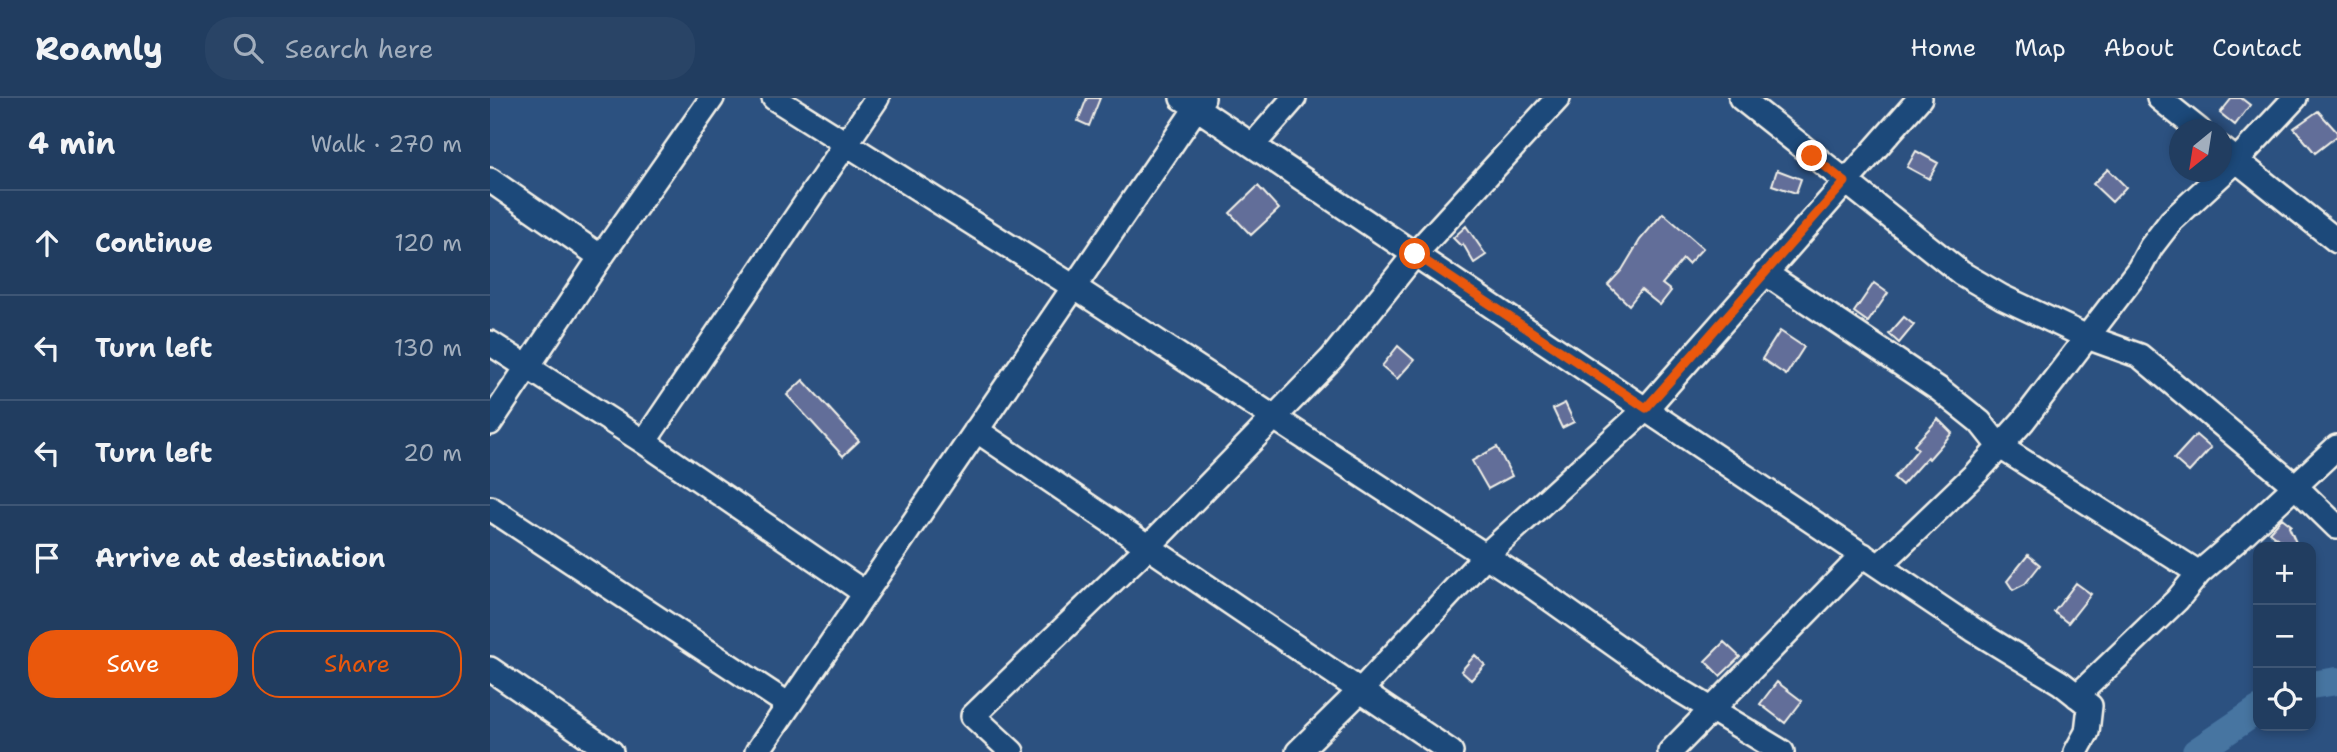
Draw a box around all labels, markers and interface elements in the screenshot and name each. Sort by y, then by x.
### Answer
search box [205,17,695,80]
text: Roamly [35,26,163,71]
icon: search [229,29,267,67]
text: Search here [285,31,433,66]
text: Home [1910,32,1976,64]
text: Map [2014,32,2066,64]
text: About [2104,32,2174,64]
text: Contact [2212,32,2302,64]
north arrow [2169,119,2232,182]
text: 4 min [28,123,115,164]
text: Walk · 270 m [310,129,462,159]
route end [1796,140,1827,171]
icon: ahead [28,224,66,262]
text: Continue [95,225,213,260]
text: 120 m [394,228,462,258]
route start [1399,238,1430,269]
icon: left [28,329,66,367]
text: Turn left [95,330,212,365]
text: 130 m [394,333,462,363]
icon: left [28,434,66,472]
text: Turn left [95,435,212,470]
text: 20 m [403,438,462,468]
icon: arrive [28,539,66,577]
text: Arrive at destination [95,540,385,575]
map controls [2253,542,2316,731]
button: + [2253,542,2316,605]
button: − [2253,605,2316,668]
button: Save [28,630,238,698]
button: Share [252,630,462,698]
button: locate [2253,668,2316,731]

